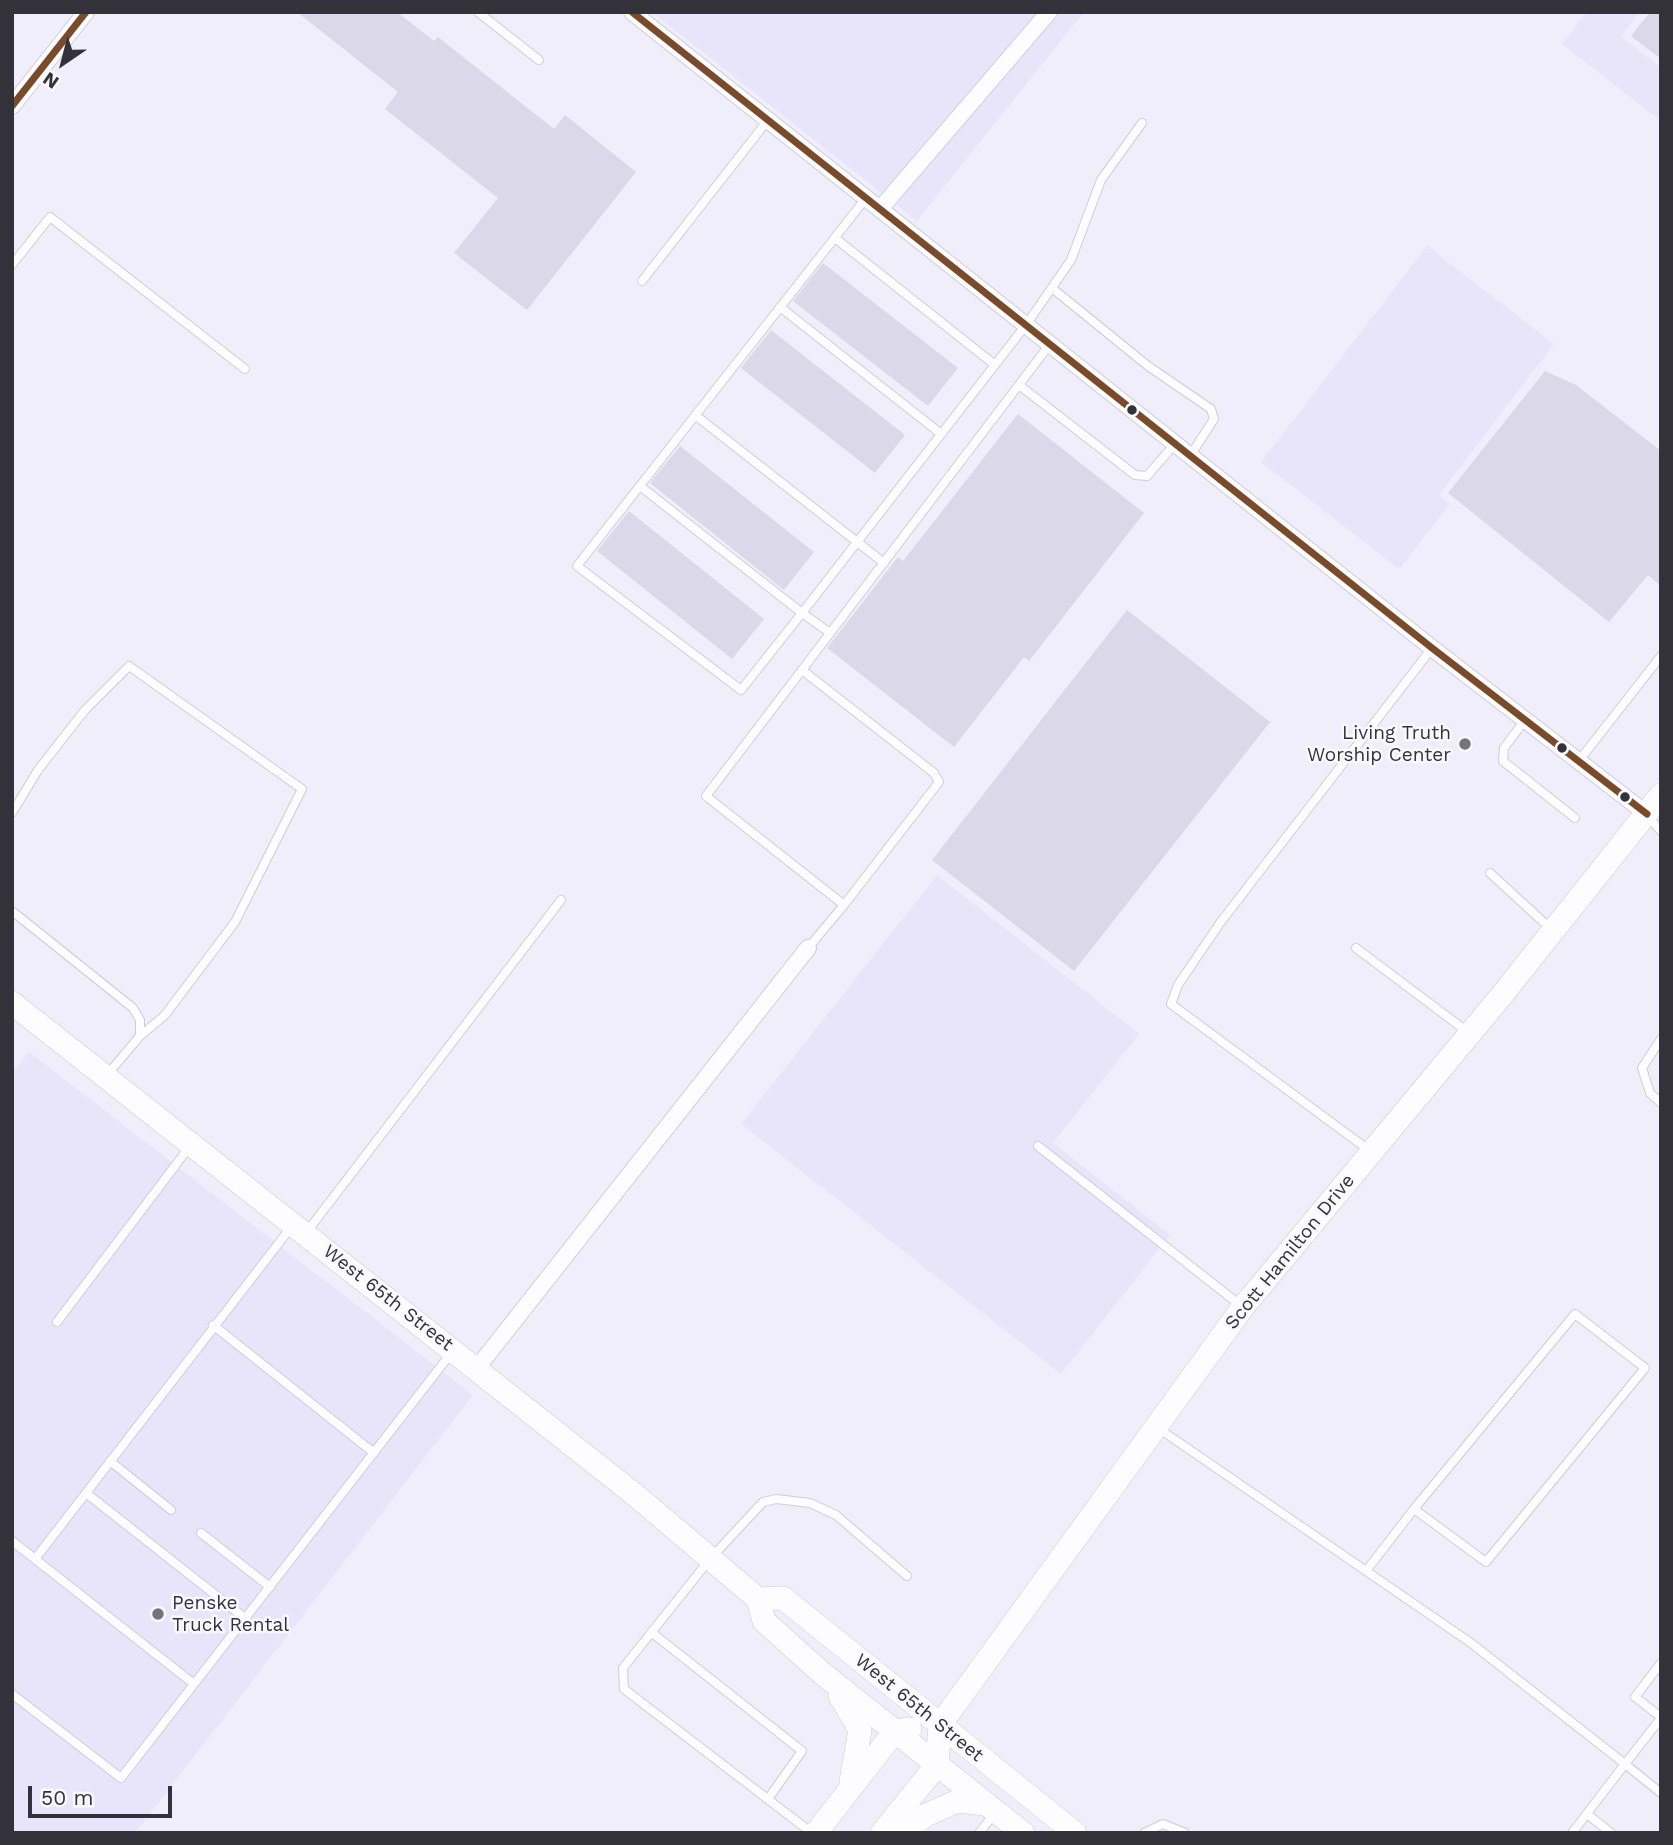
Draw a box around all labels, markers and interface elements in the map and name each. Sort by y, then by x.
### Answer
north arrow [28,28,98,98]
text: N [38,67,63,94]
unlabelled marker [1125,403,1139,417]
place label: Living Truth Worship Center [1307,722,1451,766]
marker: Living Truth Worship Center [1457,736,1473,752]
unlabelled marker [1555,741,1569,755]
unlabelled marker [1618,790,1632,804]
street label: Scott Hamilton Drive [1220,1170,1360,1334]
street label: West 65th Street [318,1240,458,1356]
place label: Penske Truck Rental [172,1592,289,1636]
marker: Penske Truck Rental [150,1606,166,1622]
street label: West 65th Street [850,1649,988,1767]
scale bar [32,1772,175,1816]
text: 50 m [41,1785,93,1810]

